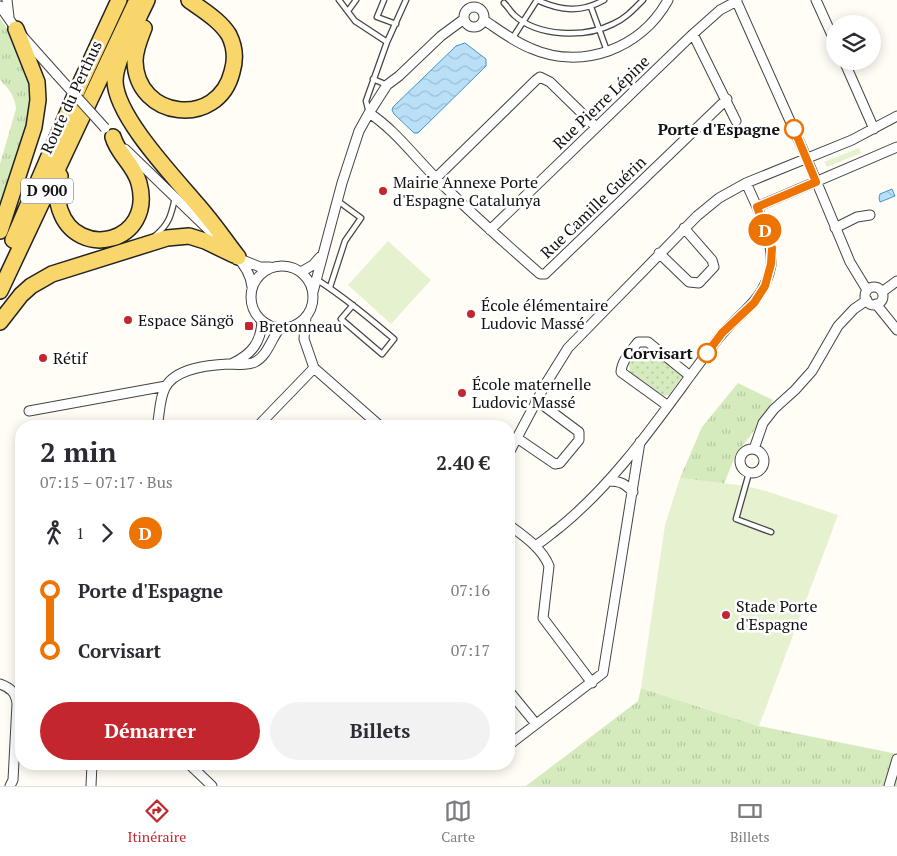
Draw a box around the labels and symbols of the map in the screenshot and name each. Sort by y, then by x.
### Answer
street label: Route du Perthus [35,37,107,157]
street label: Rue Pierre Lépine [548,50,654,154]
place label: Porte d'Espagne [658,118,780,140]
marker: Porte d'Espagne [784,119,804,139]
street label: Rue Camille Guérin [536,151,651,263]
place label: Mairie Annexe Porte d'Espagne Catalunya [393,171,541,211]
road number: D 900 [21,178,73,204]
marker: Mairie Annexe Porte d'Espagne Catalunya [377,185,389,197]
line badge: D [749,214,781,246]
place label: École élémentaire Ludovic Massé [481,294,608,334]
marker: École élémentaire Ludovic Massé [465,308,477,320]
place label: Espace Sängö [138,309,234,331]
marker: Espace Sängö [122,314,134,326]
place label: Bretonneau [259,315,342,337]
marker: Bretonneau [243,320,255,332]
place label: Corvisart [623,342,694,364]
marker: Corvisart [697,343,717,363]
place label: Rétif [53,347,89,369]
marker: Rétif [37,352,49,364]
place label: École maternelle Ludovic Massé [472,373,591,413]
marker: École maternelle Ludovic Massé [456,387,468,399]
place label: Stade Porte d'Espagne [736,595,817,635]
marker: Stade Porte d'Espagne [720,609,732,621]

